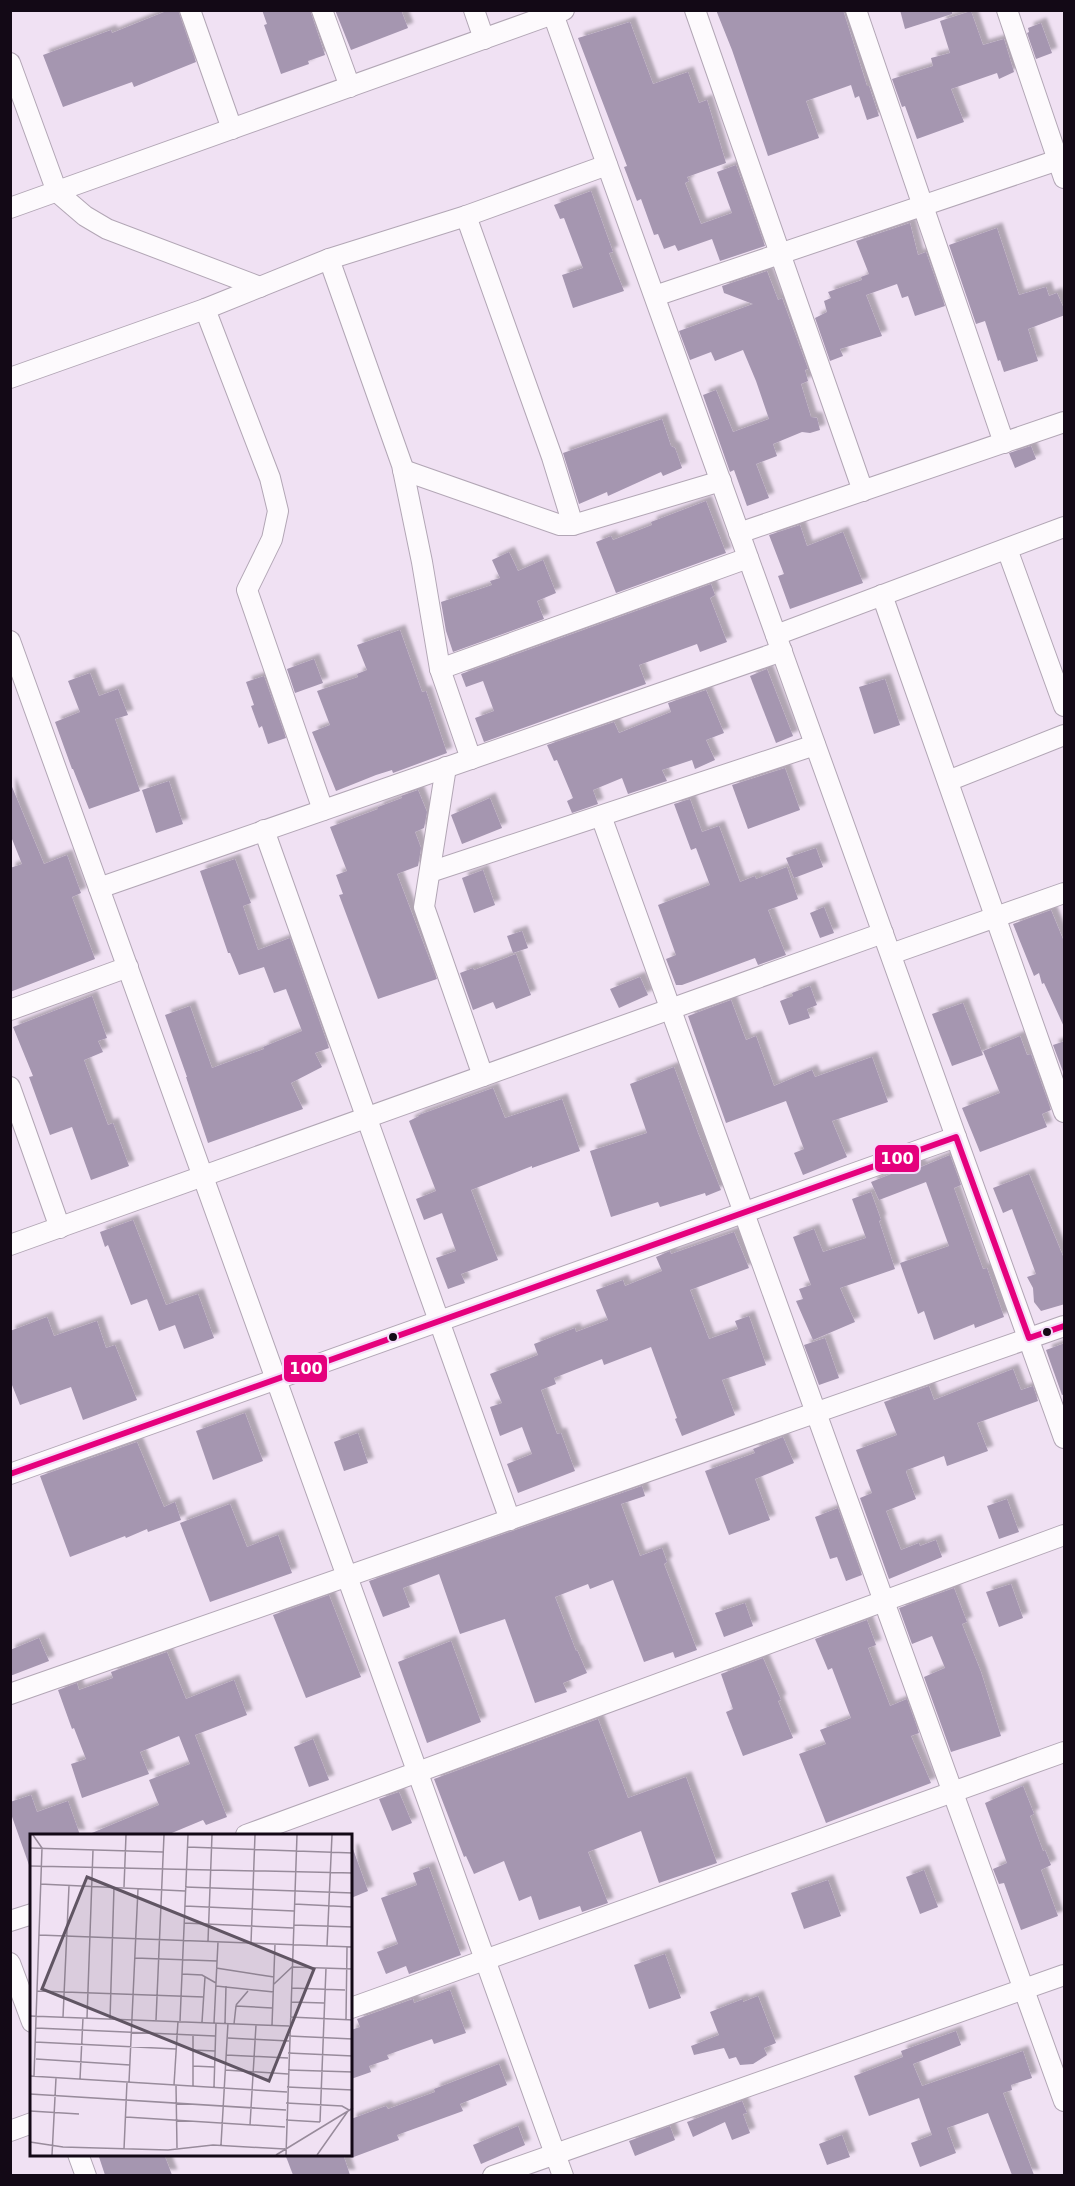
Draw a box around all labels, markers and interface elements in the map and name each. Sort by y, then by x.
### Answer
line badge: 100 [874,1144,920,1173]
text: 100 [880,1149,914,1168]
unlabelled marker [1041,1326,1053,1338]
unlabelled marker [387,1331,399,1343]
line badge: 100 [283,1354,328,1383]
text: 100 [289,1359,323,1378]
inset map [30,1834,352,2156]

